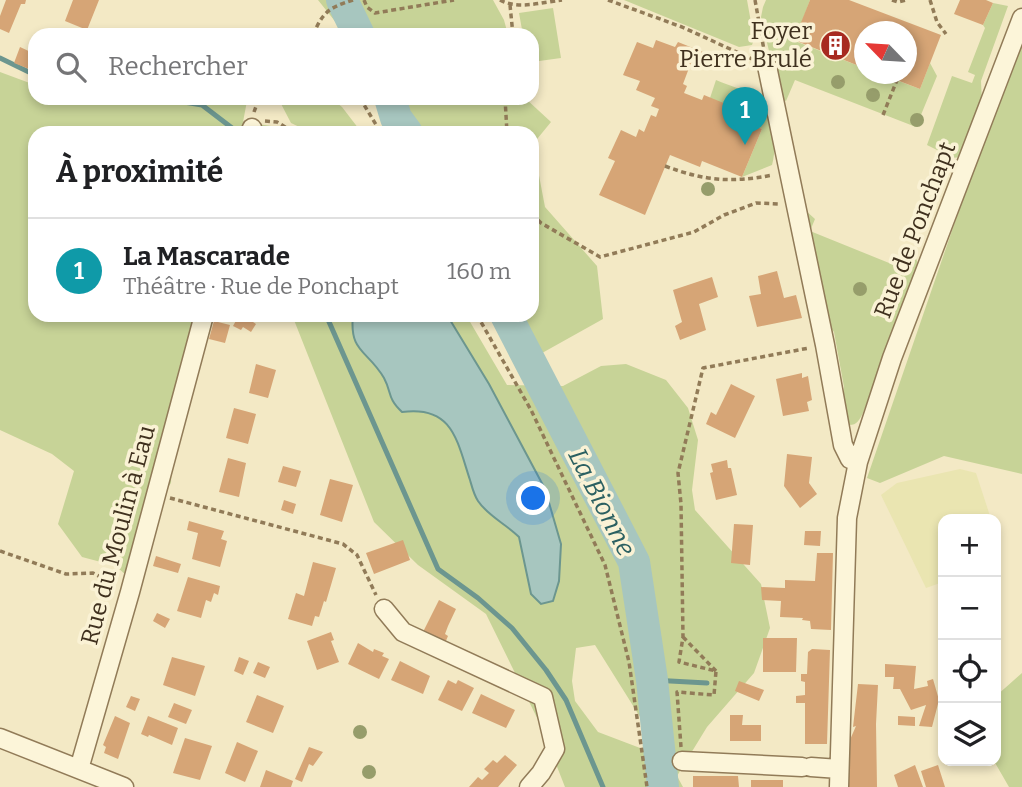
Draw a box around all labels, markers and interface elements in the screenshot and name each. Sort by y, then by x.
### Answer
place label: Foyer Pierre Brulé [679,17,812,73]
north arrow [854,21,917,84]
search box [28,28,539,105]
building icon: Foyer Pierre Brulé [818,28,852,62]
icon: search [52,48,90,86]
text: Rechercher [108,51,248,82]
pin: 1 [722,87,768,145]
street label: Rue de Ponchapt [869,138,962,322]
text: À proximité [56,154,223,190]
text: La Mascarade [123,241,290,272]
text: 1 [74,257,84,285]
text: 160 m [447,257,511,285]
text: Théâtre · Rue de Ponchapt [123,272,399,300]
street label: Rue du Moulin à Eau [75,422,161,648]
water label: La Bionne [561,443,642,561]
your location [516,481,550,515]
map controls [938,514,1001,766]
button: + [938,514,1001,577]
button: − [938,577,1001,640]
button: locate [938,640,1001,703]
button: layers [938,703,1001,766]

